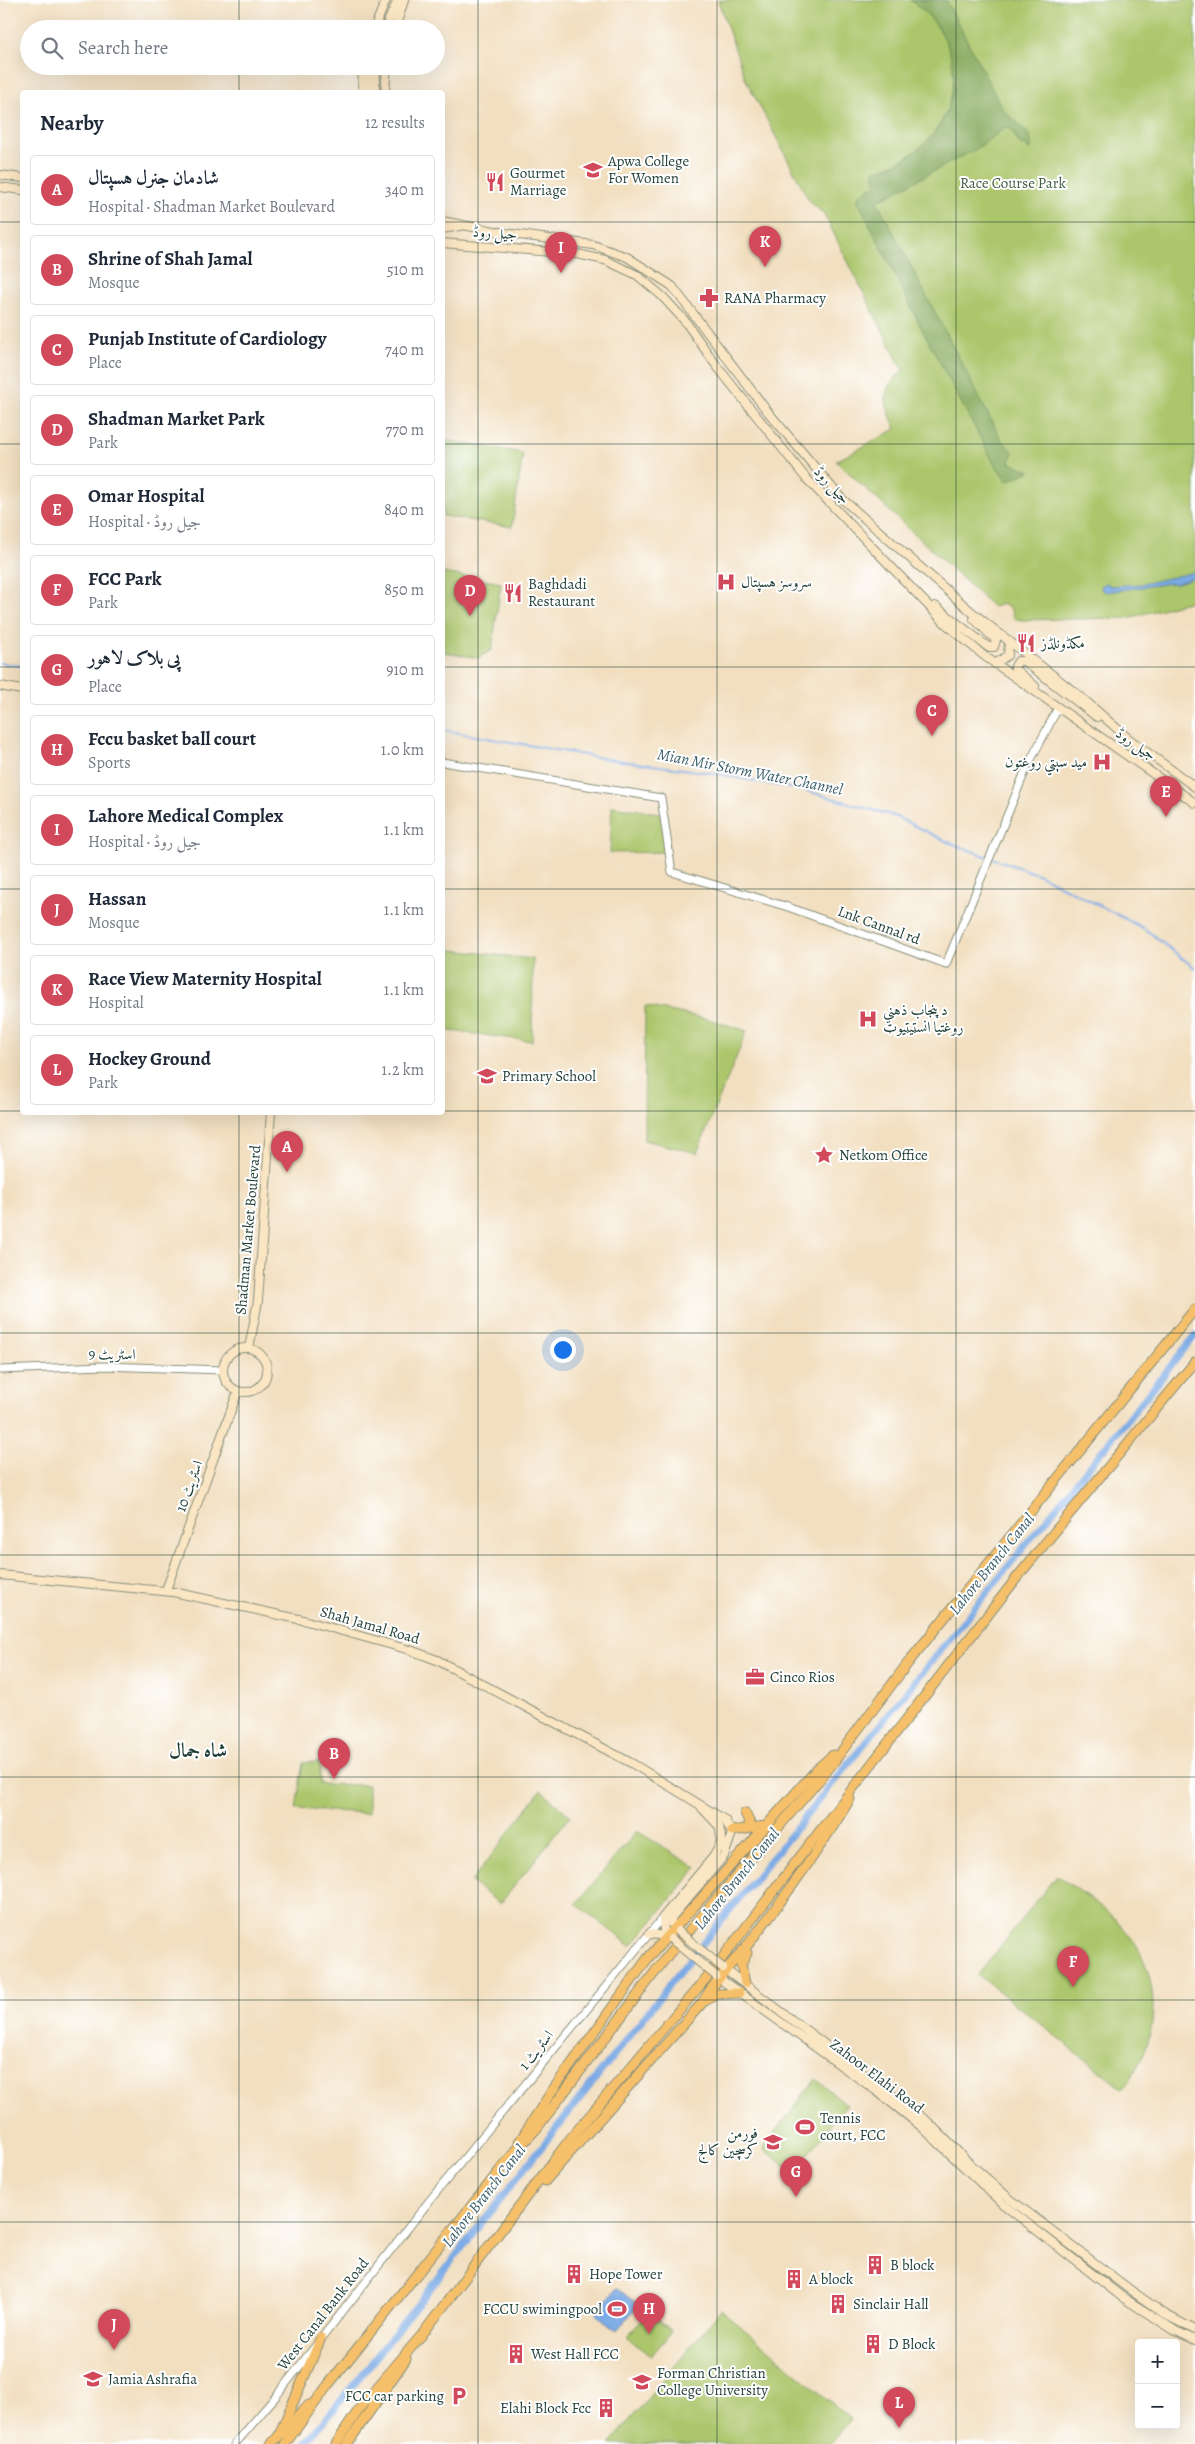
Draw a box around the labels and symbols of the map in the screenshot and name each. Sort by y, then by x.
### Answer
place label: Apwa College For Women [607,151,689,188]
school or university icon: Apwa College For Women [582,159,604,181]
place label: Gourmet Marriage [510,163,567,200]
restaurant icon: Gourmet Marriage [484,171,506,193]
park label: Race Course Park [960,173,1067,193]
street label: جیل روڈ [472,221,518,246]
pin: K [749,226,781,267]
pin: I [545,232,577,273]
pharmacy icon: RANA Pharmacy [698,287,720,309]
place label: RANA Pharmacy [724,288,826,308]
street label: جیل روڈ [809,462,855,509]
hospital icon: سروسز ہسپتال [715,571,737,593]
place label: سروسز ہسپتال [741,572,812,593]
place label: Baghdadi Restaurant [528,574,595,611]
pin: D [454,575,486,616]
restaurant icon: Baghdadi Restaurant [502,582,524,604]
restaurant icon: مکڈونلڈز [1015,632,1037,654]
place label: مکڈونلڈز [1039,633,1085,653]
pin: C [916,695,948,736]
street label: جیل روڈ [1111,723,1160,766]
water label: Mian Mir Storm Water Channel [655,743,845,801]
hospital icon: مید سېټي روغتون [1091,751,1113,773]
place label: مید سېټي روغتون [1005,752,1087,776]
pin: E [1150,776,1182,817]
street label: Lnk Cannal rd [835,901,924,949]
place label: د پنجاب ذهني روغتیا انسټیټیوټ [883,1000,964,1037]
hospital icon: د پنجاب ذهني روغتیا انسټیټیوټ [857,1008,879,1030]
school or university icon: Primary School [476,1065,498,1087]
place label: Primary School [502,1066,596,1086]
pin: A [271,1131,303,1172]
street label: Shadman Market Boulevard [231,1143,265,1316]
place icon: Netkom Office [813,1144,835,1166]
place label: Netkom Office [839,1145,928,1165]
your location [550,1337,576,1363]
street label: اسٹریٹ 9 [88,1344,136,1364]
street label: اسٹریٹ 10 [170,1458,208,1514]
water label: Lahore Branch Canal [944,1508,1040,1620]
street label: Shah Jamal Road [318,1601,423,1649]
office icon: Cinco Rios [744,1666,766,1688]
place label: Cinco Rios [770,1667,835,1687]
district label: شاہ جمال [169,1737,227,1764]
pin: B [318,1738,350,1779]
water label: Lahore Branch Canal [689,1823,785,1935]
pin: F [1057,1946,1089,1987]
street label: اسٹریٹ 1 [514,2026,558,2074]
street label: Zahoor Elahi Road [826,2034,929,2119]
place label: Tennis court, FCC [820,2108,886,2145]
sports icon: Tennis court, FCC [794,2116,816,2138]
place label: فورمن کرسچین کالج [698,2123,758,2164]
school or university icon: فورمن کرسچین کالج [762,2131,784,2153]
water label: Lahore Branch Canal [437,2140,531,2252]
pin: G [780,2156,812,2197]
street label: West Canal Bank Road [272,2253,374,2375]
building icon: B block [864,2254,886,2276]
place label: B block [890,2255,935,2275]
building icon: Hope Tower [563,2263,585,2285]
place label: Hope Tower [589,2264,663,2284]
building icon: A block [783,2268,805,2290]
place label: A block [808,2269,854,2289]
pin: H [633,2293,665,2334]
building icon: Sinclair Hall [827,2293,849,2315]
place label: Sinclair Hall [853,2294,929,2314]
sports icon: FCCU swimingpool [606,2298,628,2320]
place label: FCCU swimingpool [483,2299,602,2319]
pin: J [98,2309,130,2350]
building icon: D Block [862,2333,884,2355]
place label: D Block [888,2334,936,2354]
building icon: West Hall FCC [505,2343,527,2365]
place label: West Hall FCC [530,2344,619,2364]
place label: Forman Christian College University [657,2363,768,2400]
school or university icon: Jamia Ashrafia [82,2368,104,2390]
place label: Jamia Ashrafia [108,2369,197,2389]
school or university icon: Forman Christian College University [631,2371,653,2393]
parking icon: FCC car parking [448,2385,470,2407]
place label: FCC car parking [345,2386,444,2406]
pin: L [883,2387,915,2428]
building icon: Elahi Block Fcc [595,2397,617,2419]
place label: Elahi Block Fcc [500,2398,591,2418]

